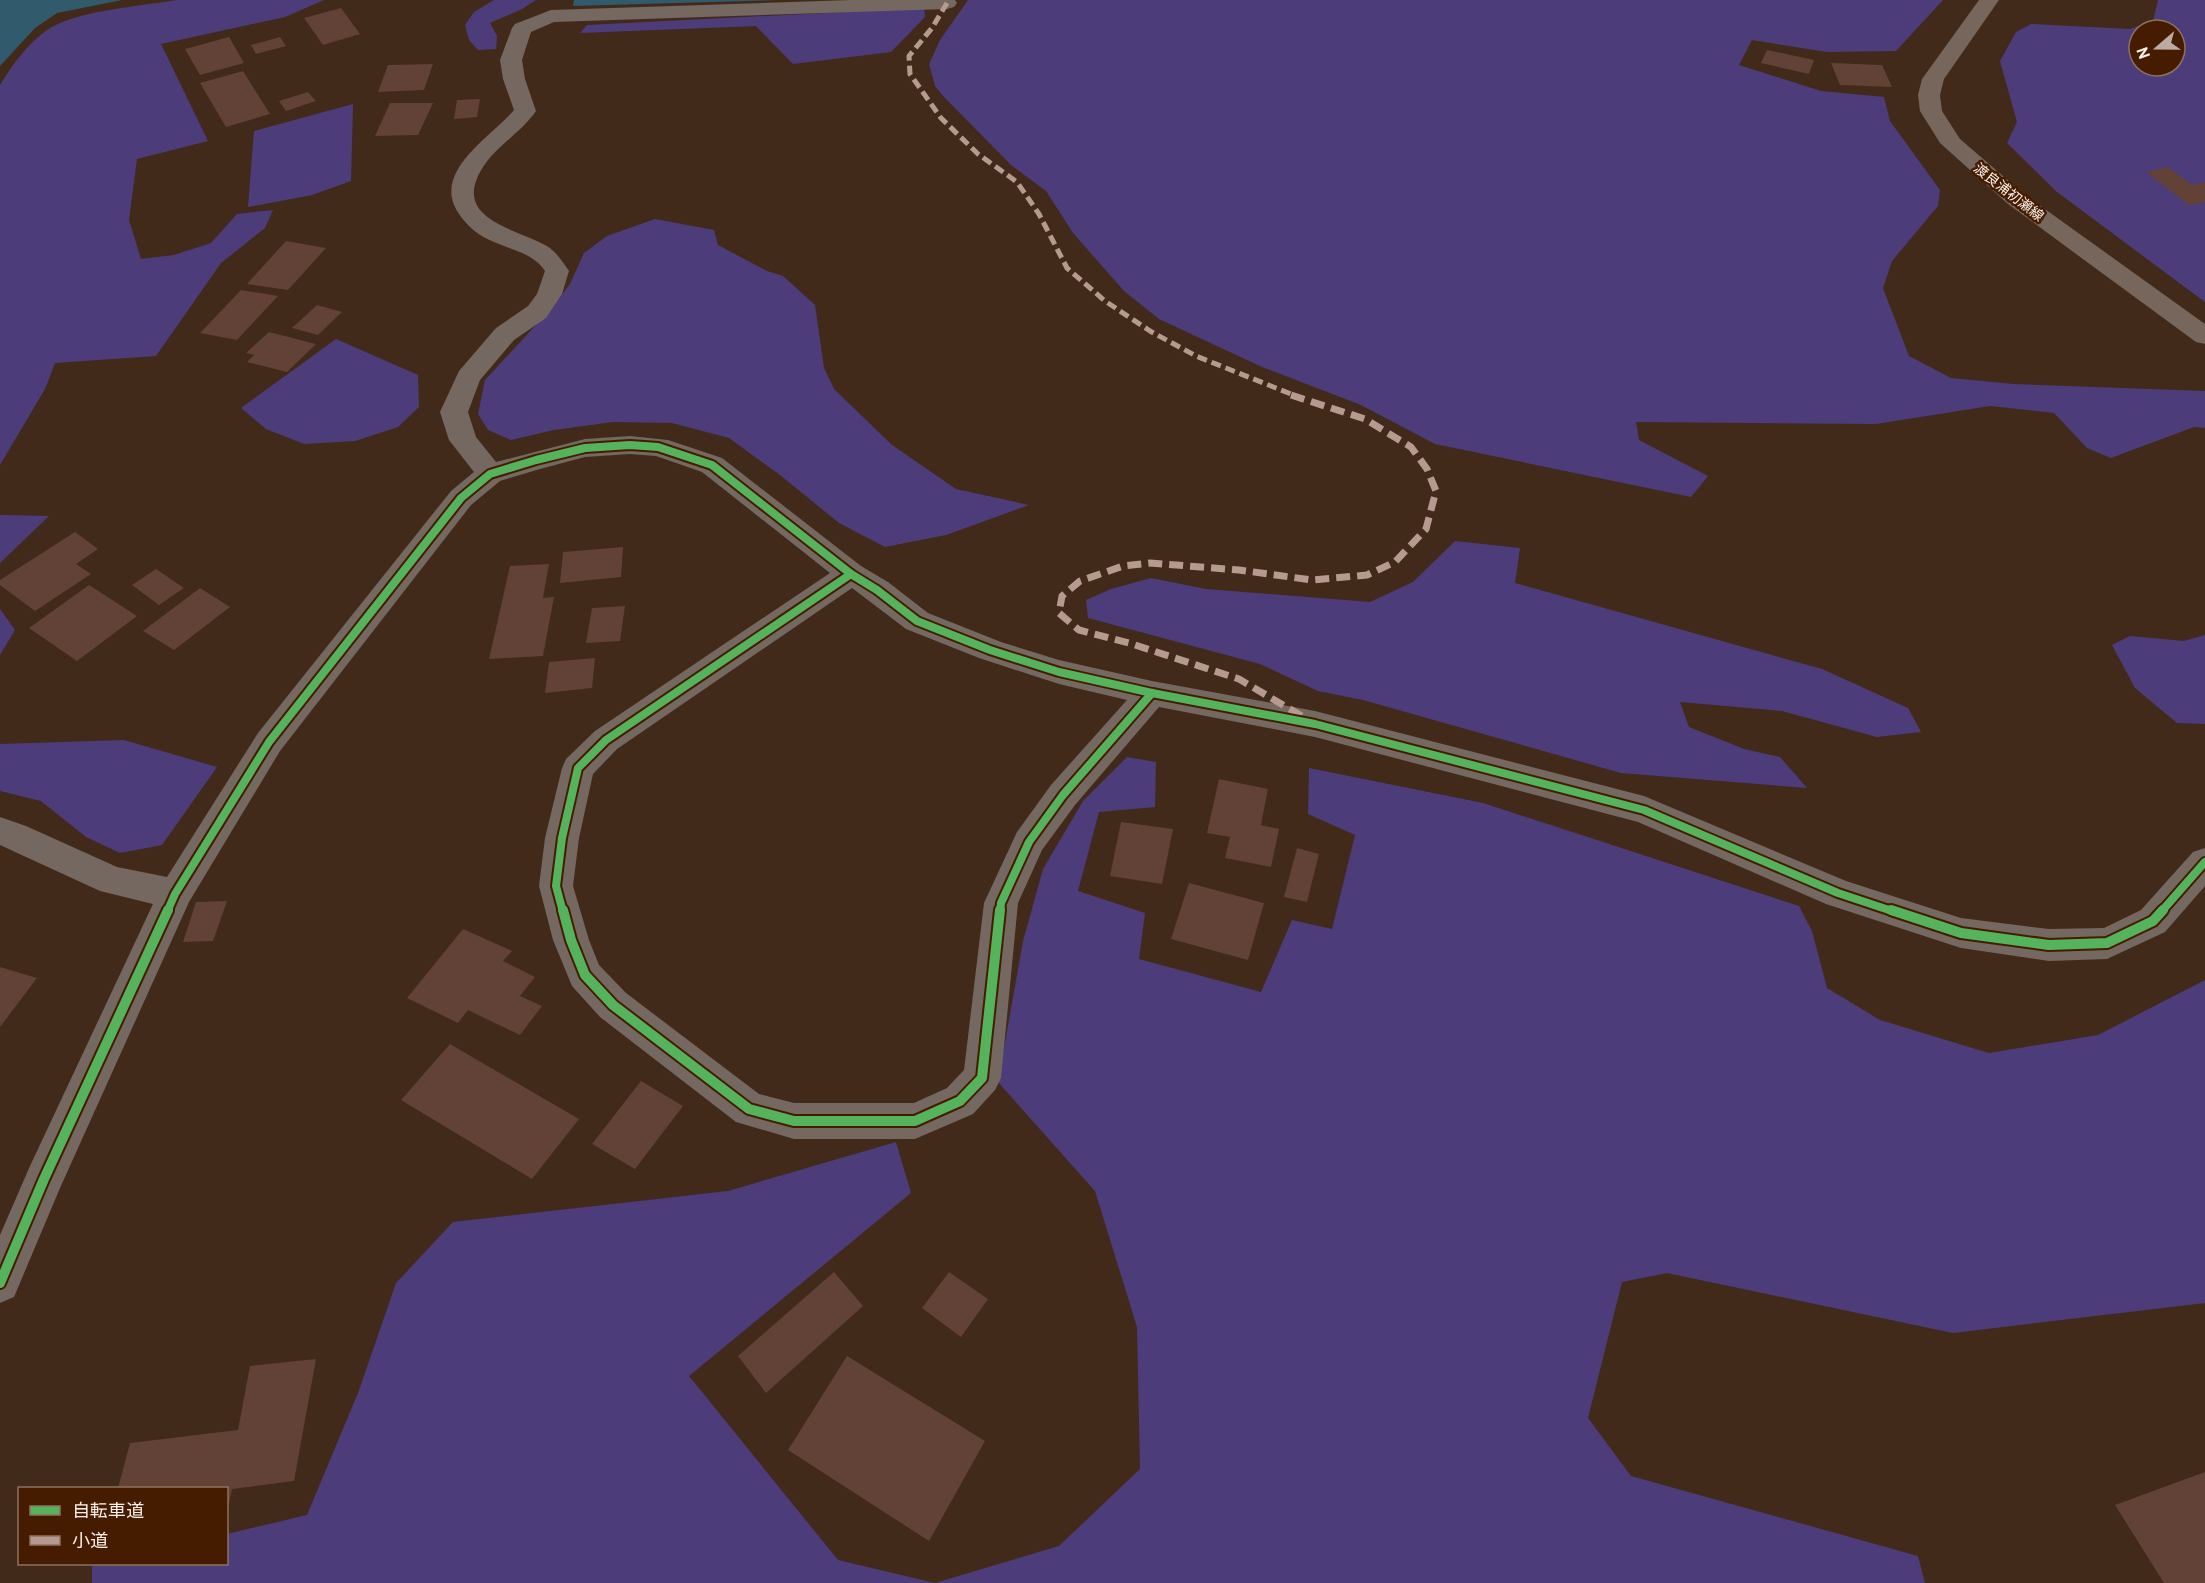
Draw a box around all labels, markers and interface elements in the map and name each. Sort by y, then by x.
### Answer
north arrow [2127,18,2187,78]
text: N [2133,44,2156,61]
street label: 渡良浦初瀬線 [1970,161,2046,226]
legend [18,1487,228,1565]
text: 自転車道 [72,1501,144,1524]
text: 小道 [72,1531,108,1554]

